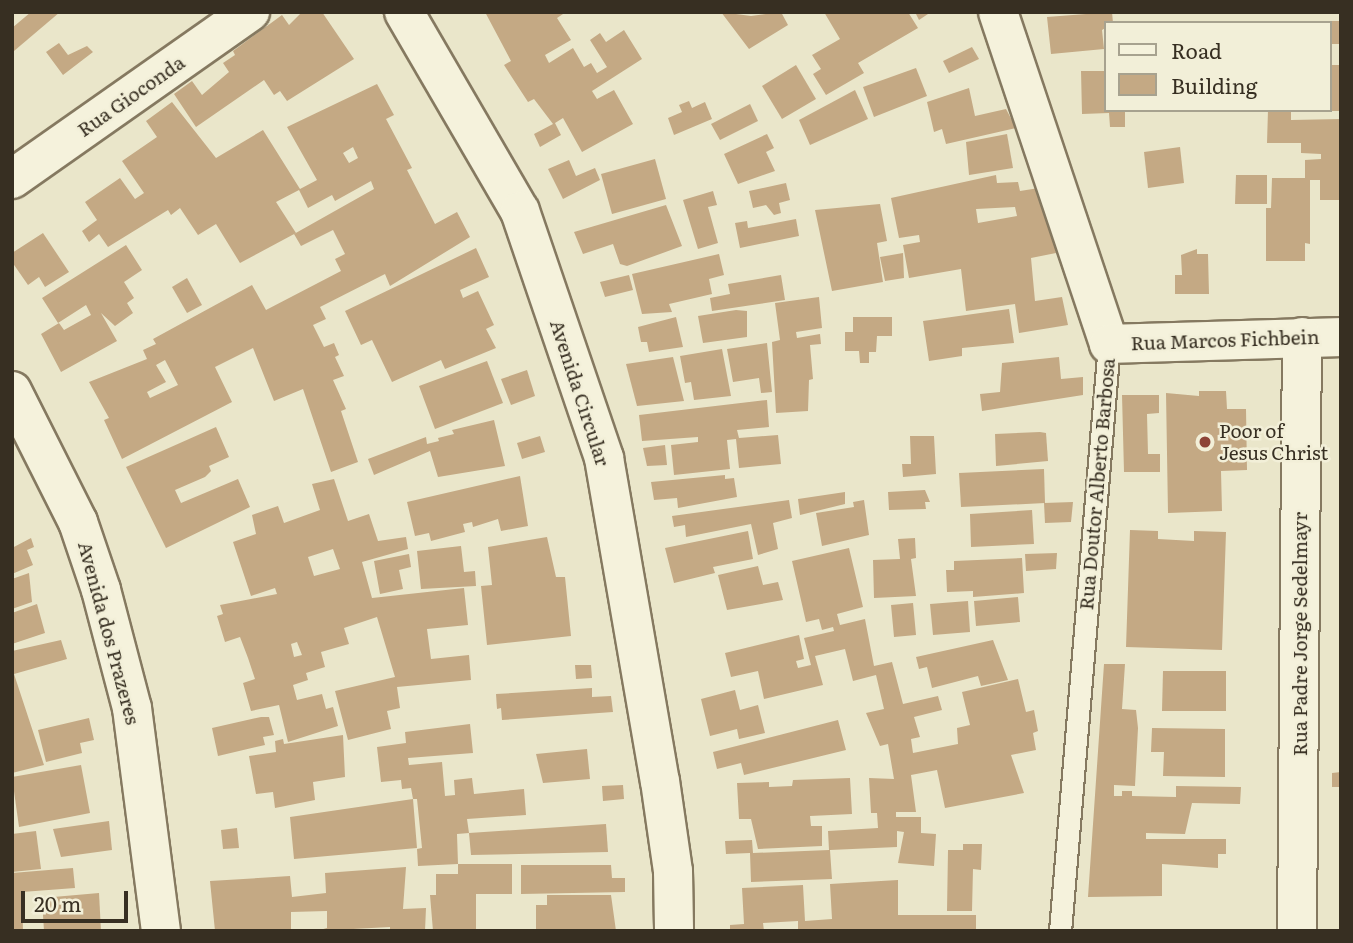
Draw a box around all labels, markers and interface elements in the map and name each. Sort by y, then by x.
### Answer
legend [1104,21,1332,112]
text: Road [1171,34,1222,65]
street label: Rua Gioconda [73,51,189,141]
text: Building [1171,69,1257,100]
street label: Avenida Circular [546,317,614,469]
street label: Rua Marcos Fichbein [1130,325,1320,355]
street label: Rua Doutor Alberto Barbosa [1075,357,1119,611]
place label: Poor of Jesus Christ [1219,420,1328,464]
marker: Poor of Jesus Christ [1197,434,1213,450]
street label: Rua Padre Jorge Sedelmayr [1289,512,1311,756]
street label: Avenida dos Prazeres [74,539,144,727]
scale bar [24,876,131,920]
text: 20 m [34,887,81,918]

